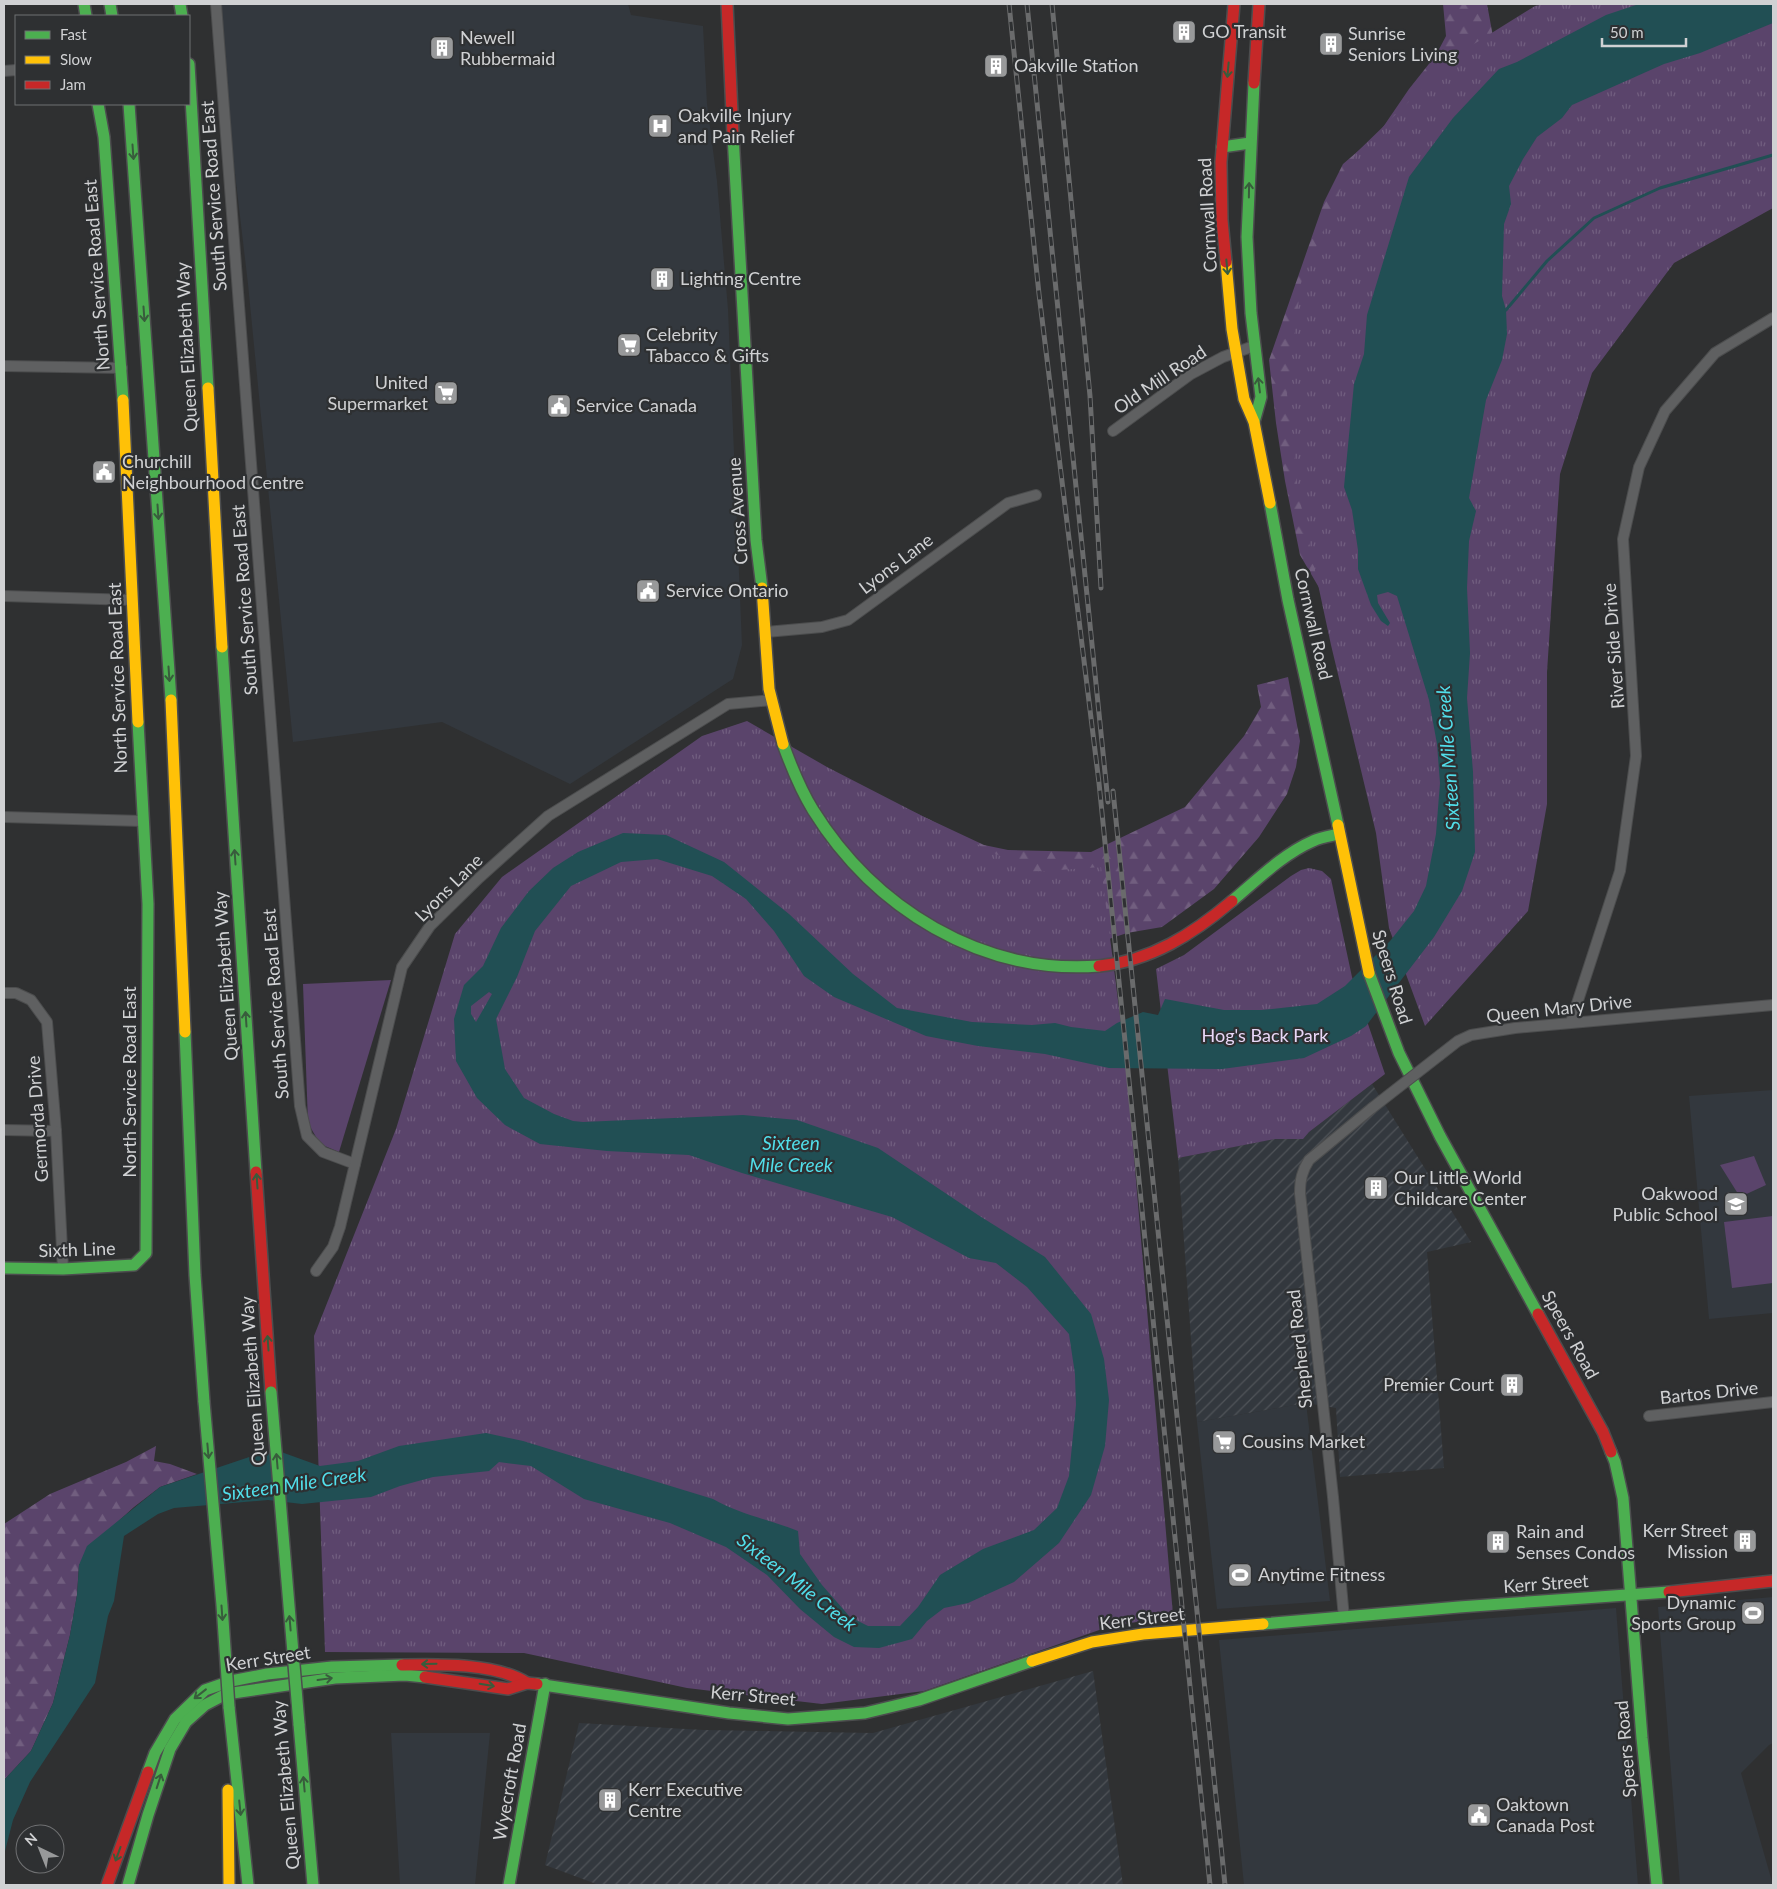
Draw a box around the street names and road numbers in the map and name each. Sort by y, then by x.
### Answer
street label: South Service Road East [195,99,231,292]
street label: Cornwall Road [1193,157,1221,273]
street label: North Service Road East [78,178,114,371]
street label: Queen Elizabeth Way [171,261,201,432]
street label: Old Mill Road [1109,340,1210,418]
street label: Cross Avenue [722,457,752,565]
street label: South Service Road East [226,503,262,696]
street label: Lyons Lane [854,528,937,598]
street label: Cornwall Road [1290,565,1338,682]
street label: North Service Road East [103,582,131,774]
street label: River Side Drive [1598,583,1628,710]
street label: Lyons Lane [410,849,487,926]
street label: Queen Elizabeth Way [208,890,242,1062]
street label: South Service Road East [257,907,293,1100]
street label: Speers Road [1368,927,1418,1027]
street label: North Service Road East [118,986,140,1178]
street label: Queen Mary Drive [1485,989,1633,1027]
street label: Germorda Drive [22,1055,52,1183]
street label: Sixth Line [38,1237,116,1261]
street label: Speers Road [1538,1287,1604,1382]
street label: Shepherd Road [1282,1288,1316,1410]
street label: Queen Elizabeth Way [235,1295,269,1467]
street label: Bartos Drive [1659,1376,1759,1408]
street label: Kerr Street [1503,1569,1590,1597]
street label: Kerr Street [1098,1602,1186,1634]
street label: Kerr Street [224,1640,312,1676]
street label: Kerr Street [710,1680,797,1710]
street label: Queen Elizabeth Way [267,1699,303,1871]
street label: Speers Road [1610,1700,1640,1799]
street label: Wyecroft Road [488,1722,530,1842]

